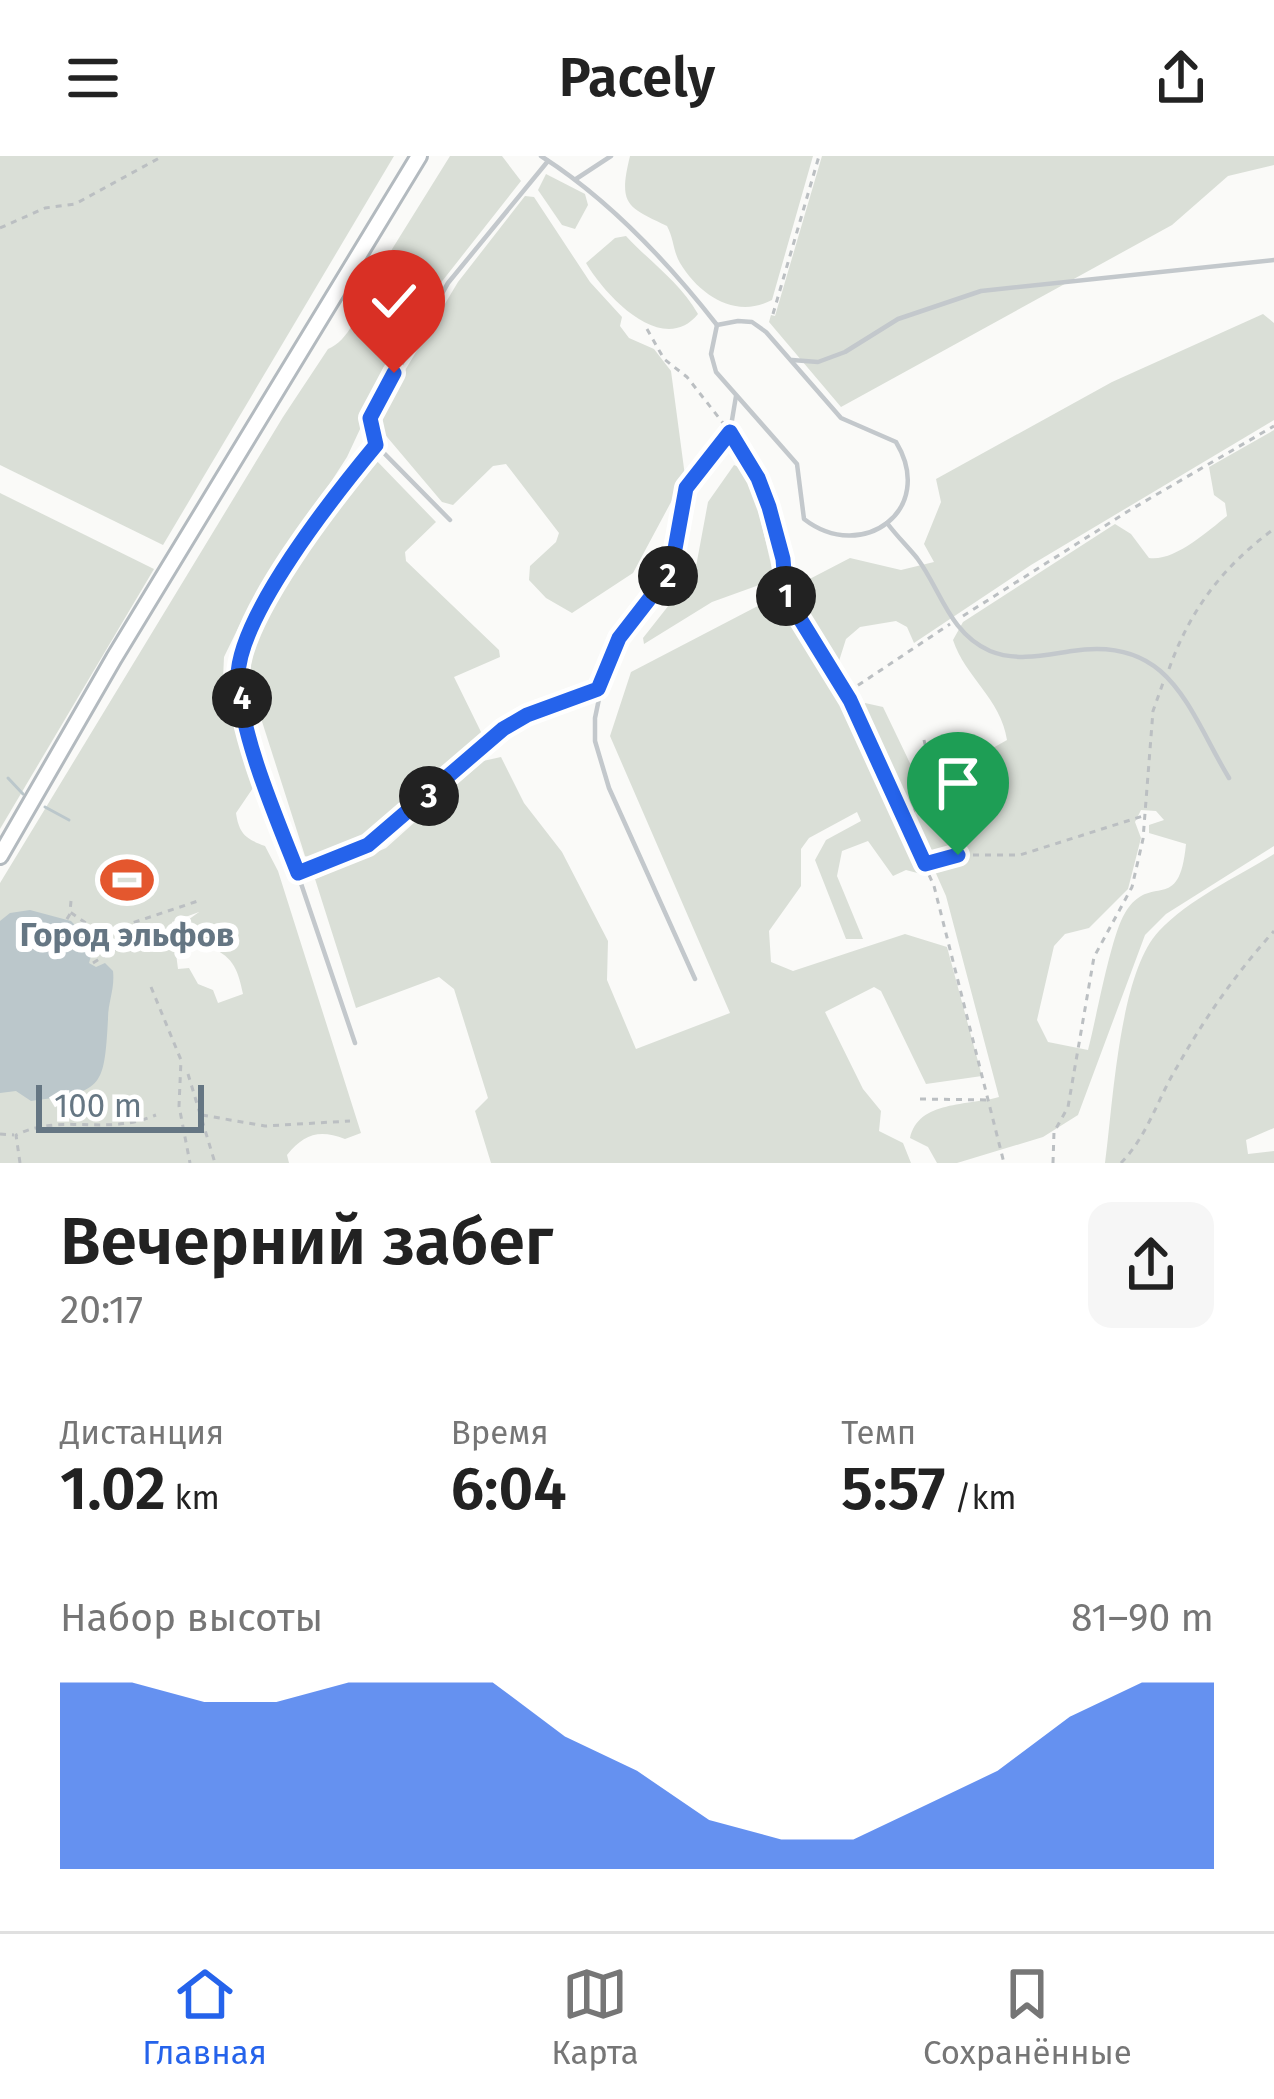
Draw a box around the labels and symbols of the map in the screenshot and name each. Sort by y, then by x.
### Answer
pin [343,250,445,373]
pin: 2 [638,546,698,606]
pin: 1 [756,566,816,626]
pin: 4 [212,668,272,728]
pin [907,732,1009,855]
pin: 3 [399,766,459,826]
sports icon: Город эльфов [98,851,156,909]
place label: Город эльфов [20,915,234,955]
scale bar [36,1079,204,1132]

